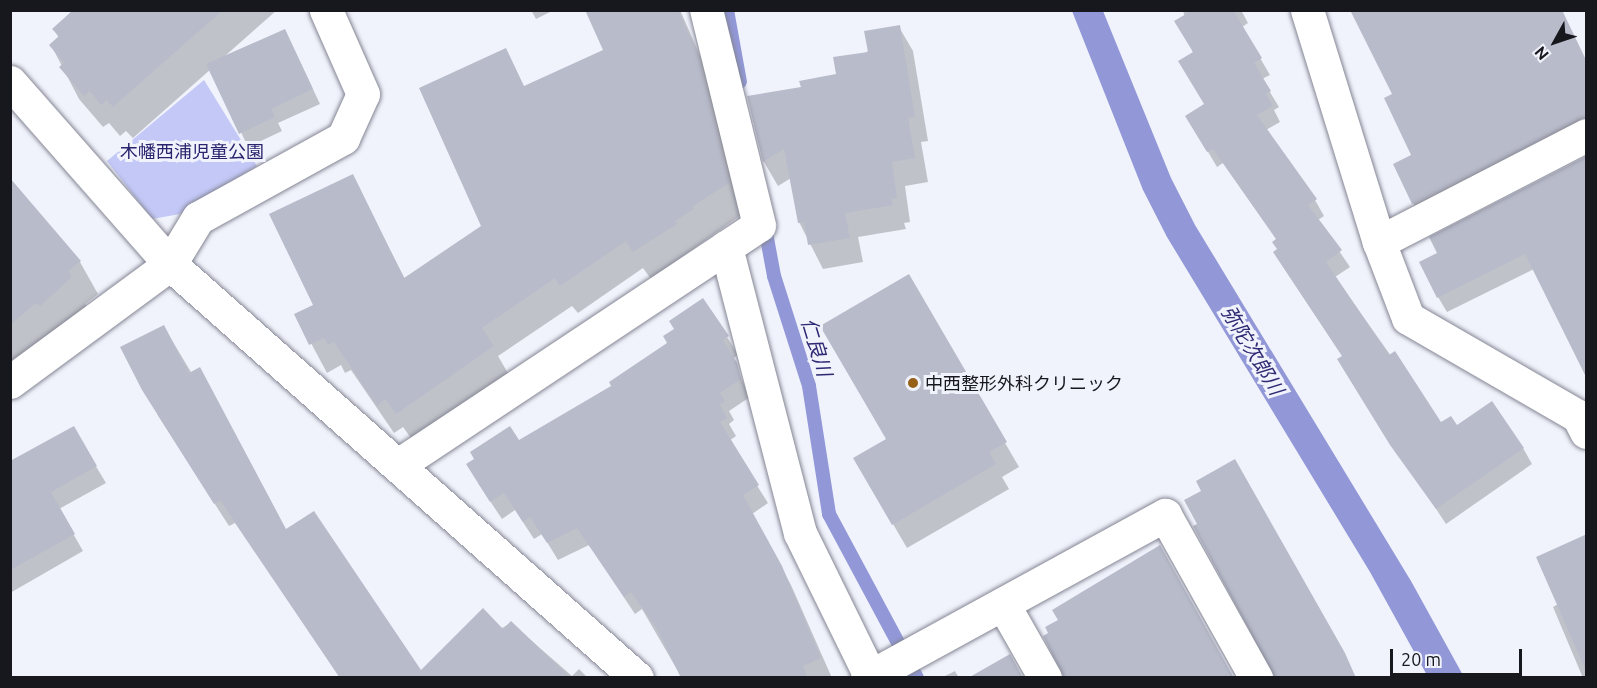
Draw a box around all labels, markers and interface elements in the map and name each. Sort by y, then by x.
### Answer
north arrow [1525,12,1585,72]
text: N [1530,43,1552,64]
park label: 木幡西浦児童公園 [120,140,264,162]
water label: 弥陀次郎川 [1217,301,1289,399]
water label: 仁良川 [797,315,837,379]
place label: 中西整形外科クリニック [925,372,1123,394]
marker: 中西整形外科クリニック [906,376,920,390]
scale bar [1393,637,1525,675]
text: 20 m [1401,649,1441,669]

